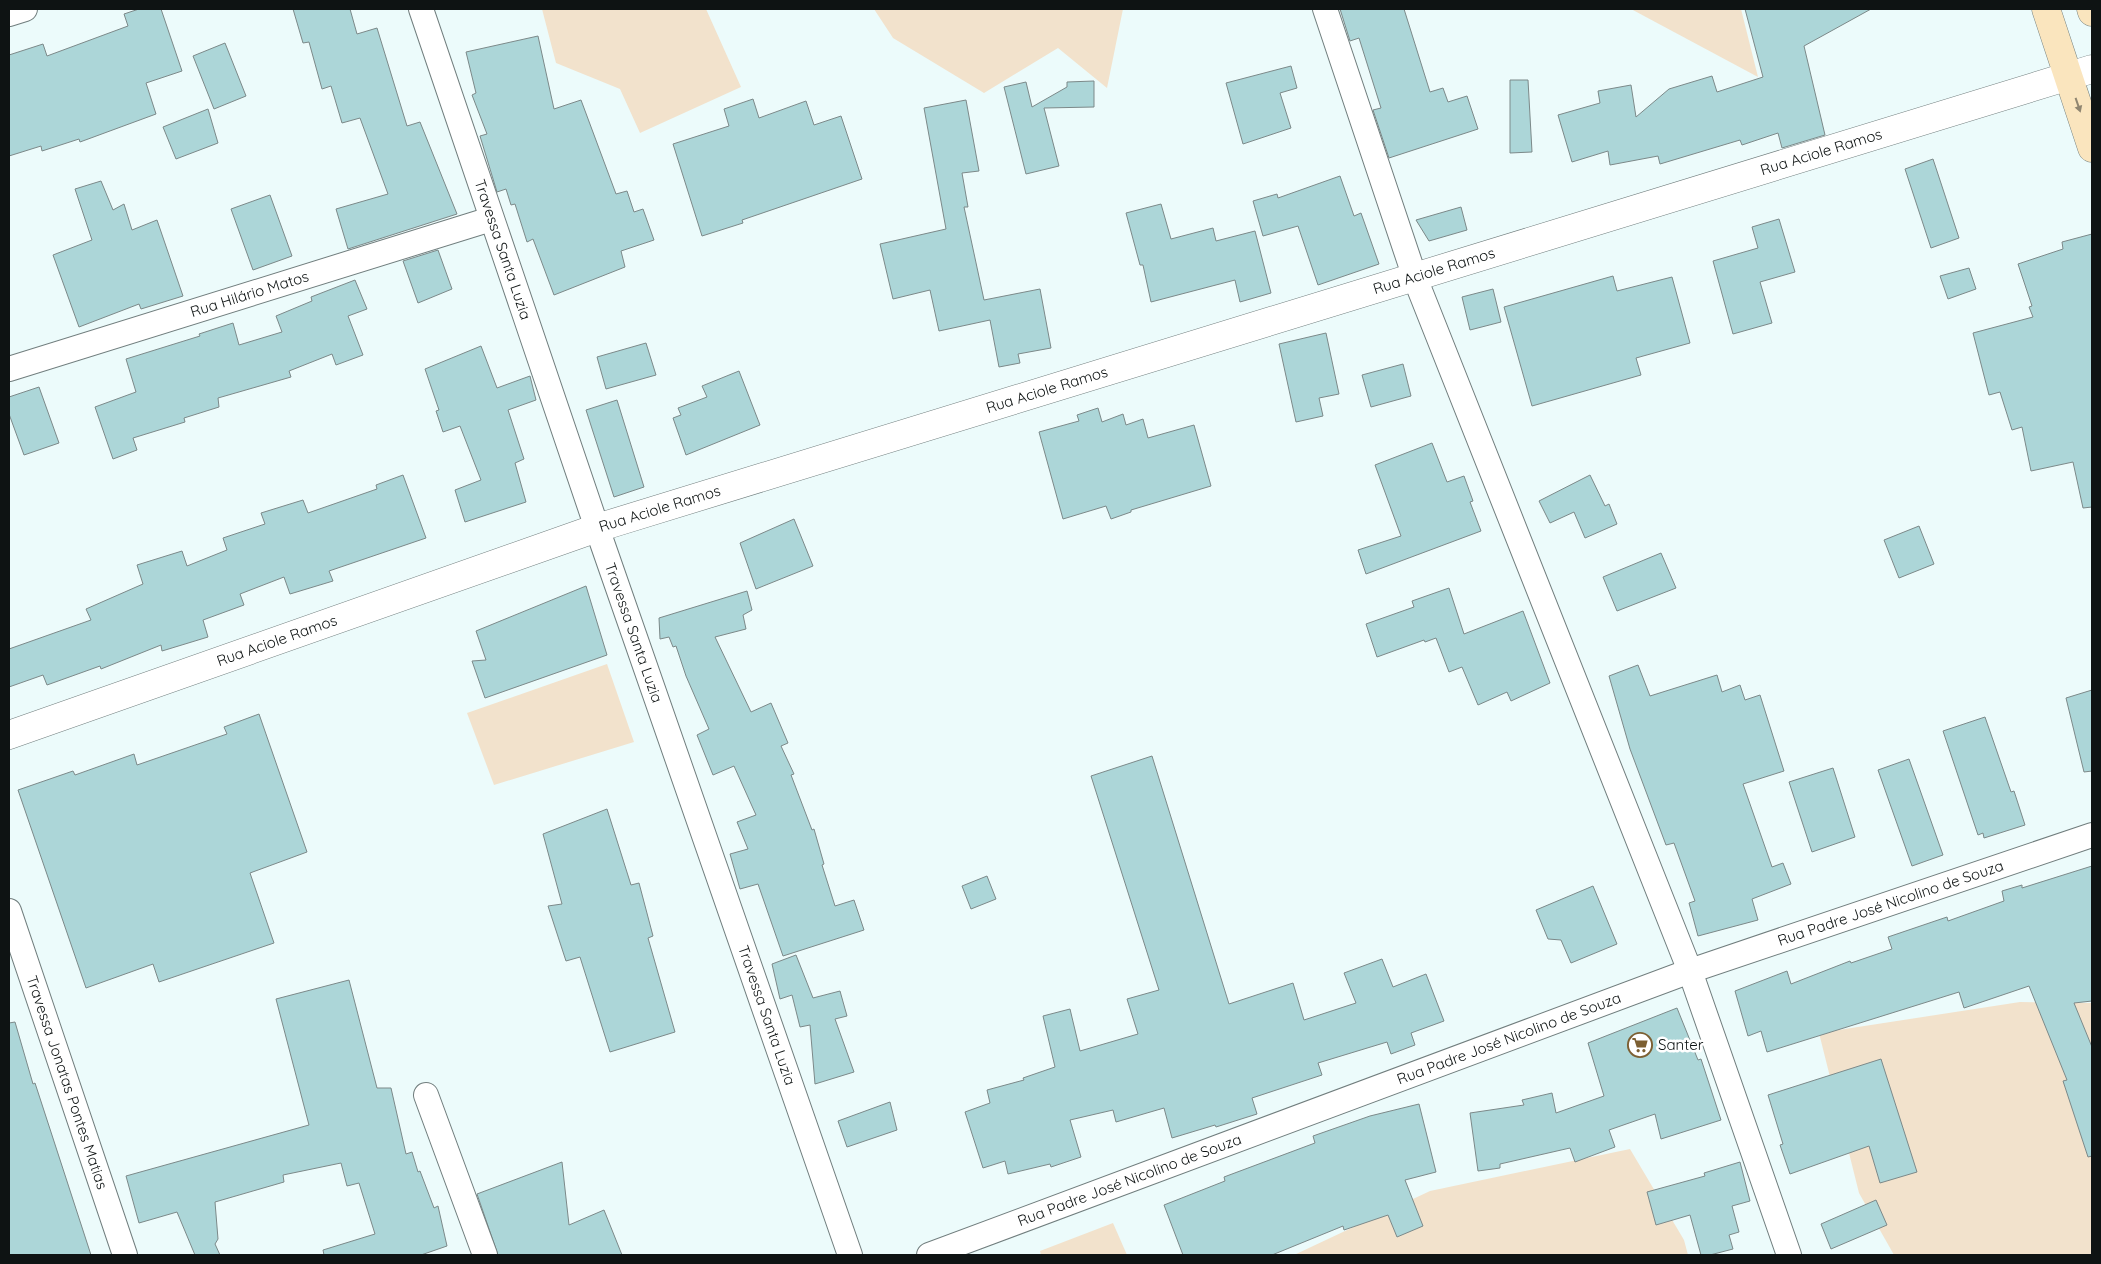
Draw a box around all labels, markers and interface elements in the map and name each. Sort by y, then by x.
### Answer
one-way arrow [2075,97,2082,112]
street label: Rua Aciole Ramos [1758,124,1884,179]
street label: Travessa Santa Luzia [470,177,536,322]
street label: Rua Aciole Ramos [1371,243,1497,298]
street label: Rua Hilário Matos [188,266,311,321]
street label: Rua Aciole Ramos [984,362,1110,417]
street label: Rua Aciole Ramos [596,481,723,536]
street label: Travessa Santa Luzia [601,560,667,705]
street label: Rua Aciole Ramos [214,610,339,670]
street label: Rua Padre José Nicolino de Souza [1775,856,2006,950]
street label: Travessa Santa Luzia [734,943,800,1088]
street label: Travessa Jonatas Pontes Matias [22,973,112,1192]
street label: Rua Padre José Nicolino de Souza [1394,988,1623,1089]
supermarket icon: Santer [1627,1032,1653,1058]
place label: Santer [1658,1035,1704,1054]
street label: Rua Padre José Nicolino de Souza [1015,1129,1244,1230]

